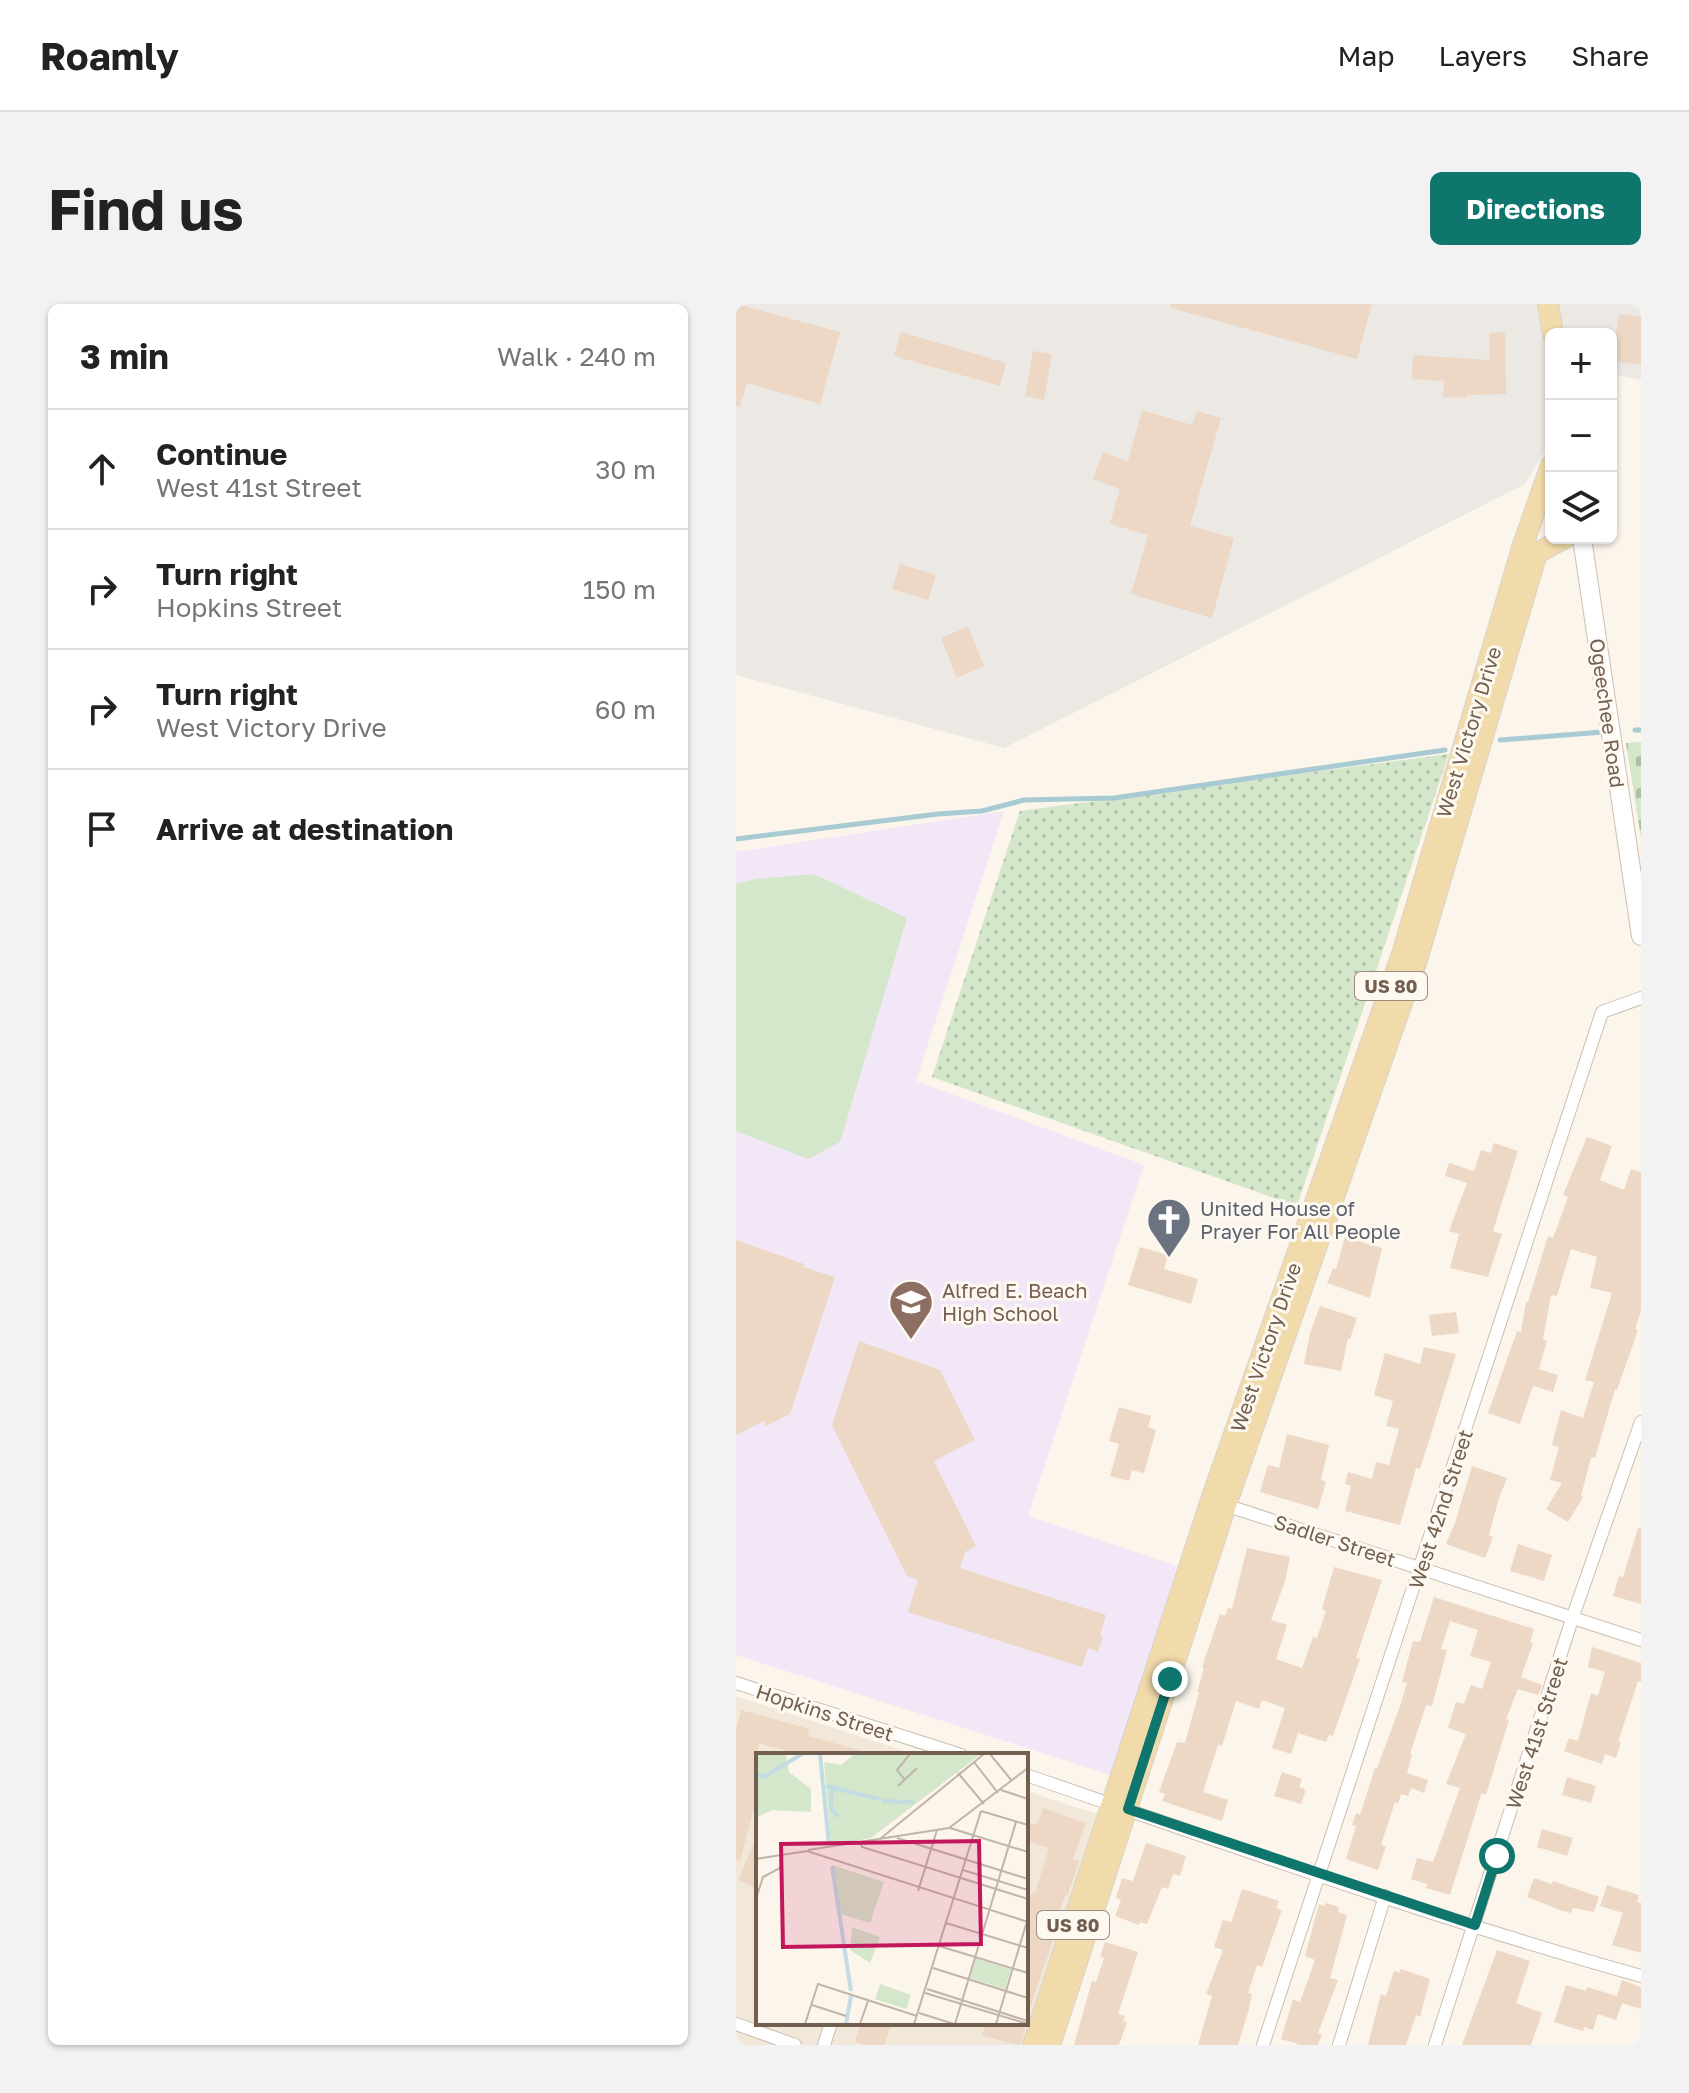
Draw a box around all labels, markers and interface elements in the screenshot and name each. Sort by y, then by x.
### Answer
text: Roamly [40,33,179,78]
text: Map [1337,39,1395,72]
text: Layers [1439,39,1527,72]
text: Share [1571,39,1649,72]
button: Directions [1430,172,1641,245]
text: Find us [48,175,244,242]
map controls [1545,328,1617,544]
button: + [1545,328,1617,400]
text: 3 min [80,336,169,376]
text: Walk · 240 m [497,341,656,372]
button: − [1545,400,1617,472]
text: Continue [156,436,287,472]
icon: ahead [80,447,124,491]
text: 30 m [595,454,656,485]
text: West 41st Street [156,472,362,503]
button: layers [1545,472,1617,544]
text: Turn right [156,556,298,592]
icon: right [80,567,124,611]
text: 150 m [583,574,656,605]
text: Hopkins Street [156,592,342,623]
street label: Ogeechee Road [1586,637,1630,789]
street label: West Victory Drive [1431,644,1505,820]
text: Turn right [156,676,298,712]
icon: right [80,687,124,731]
text: 60 m [595,694,656,725]
text: West Victory Drive [156,712,387,743]
icon: arrive [80,807,124,851]
text: Arrive at destination [156,811,453,847]
road number: US 80 [1355,972,1427,1000]
church icon: United House of Prayer For All People [1145,1196,1193,1259]
place label: United House of Prayer For All People [1200,1196,1401,1243]
street label: West Victory Drive [1225,1259,1305,1435]
school or university icon: Alfred E. Beach High School [887,1278,935,1341]
place label: Alfred E. Beach High School [942,1278,1088,1325]
street label: West 42nd Street [1403,1426,1477,1592]
street label: Sadler Street [1271,1509,1399,1571]
street label: West 41st Street [1500,1654,1572,1812]
route end [1152,1661,1188,1697]
street label: Hopkins Street [753,1678,897,1746]
inset map [756,1753,1028,2025]
route start [1479,1838,1515,1874]
road number: US 80 [1037,1911,1109,1939]

